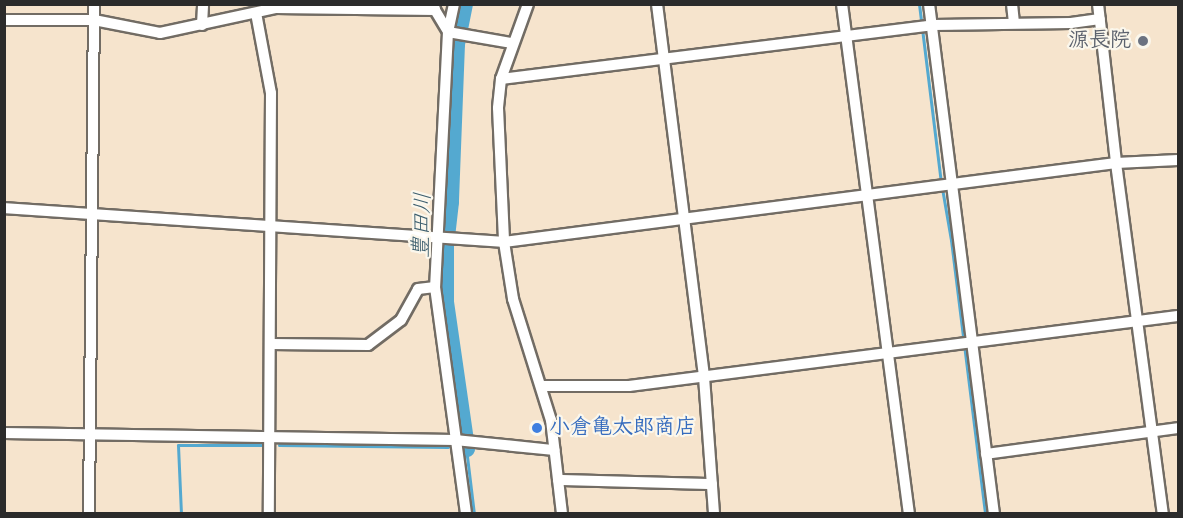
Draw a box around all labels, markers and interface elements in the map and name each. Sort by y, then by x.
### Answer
place label: 源長院 [1068,28,1131,54]
marker: 源長院 [1136,34,1150,48]
water label: 豊田川 [410,192,438,258]
place label: 小倉亀太郎商店 [549,415,696,441]
marker: 小倉亀太郎商店 [530,421,544,435]

